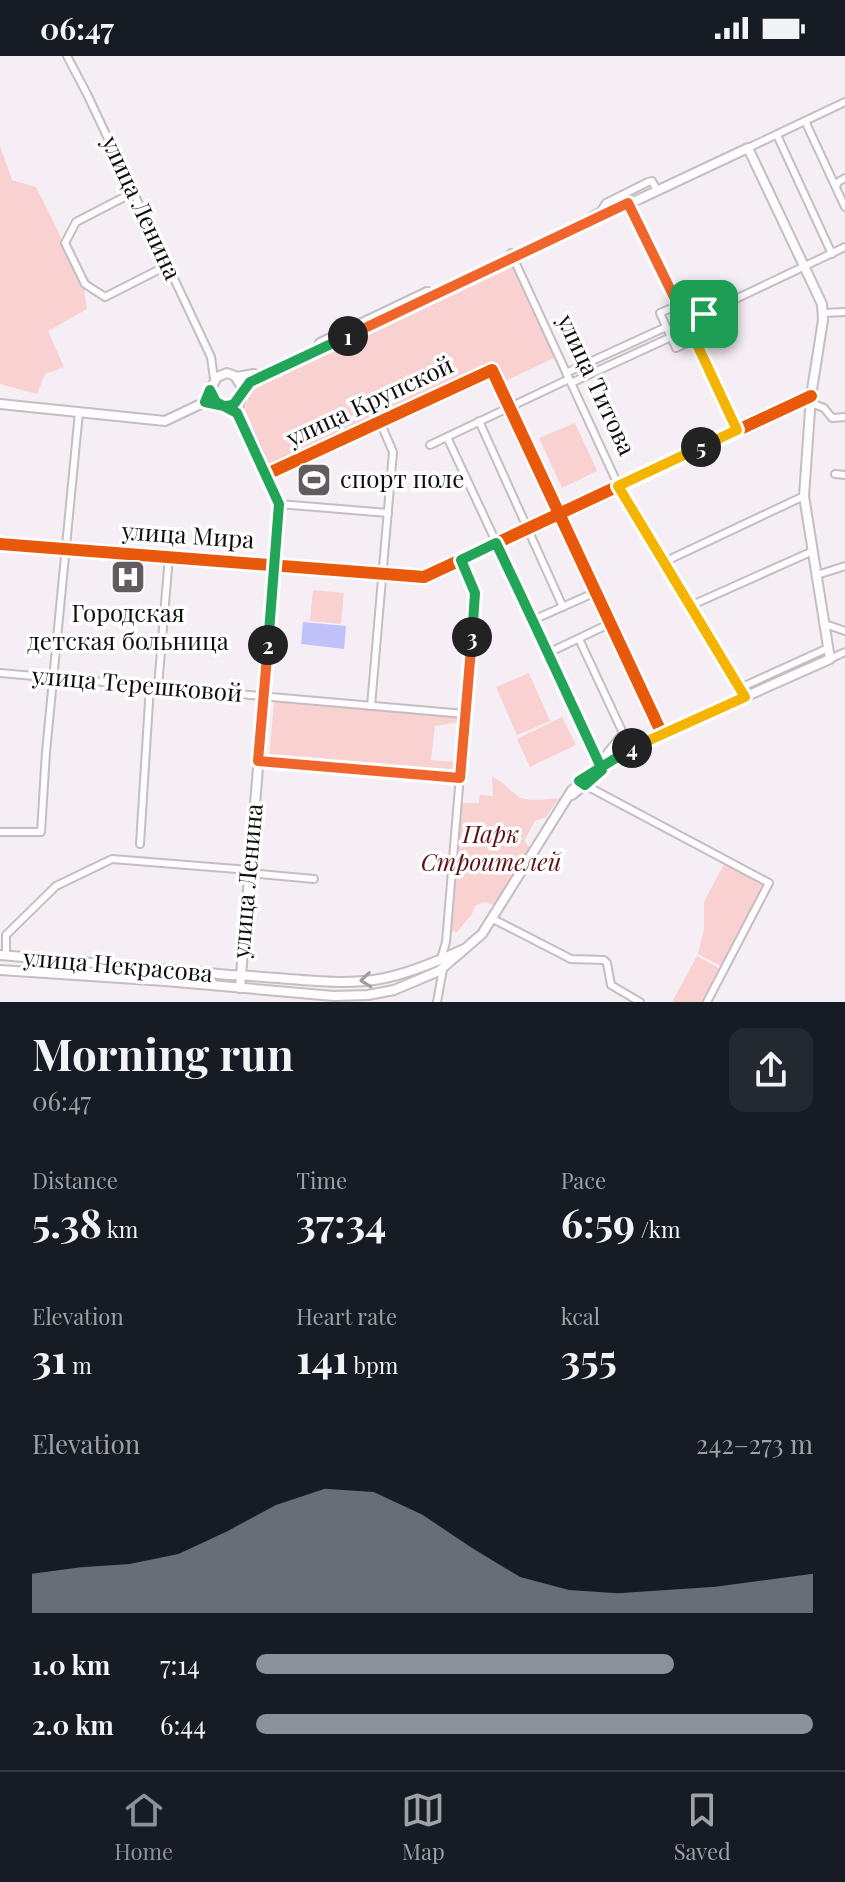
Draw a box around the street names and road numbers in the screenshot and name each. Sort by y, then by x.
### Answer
street label: улица Ленина [95,129,190,284]
street label: улица Титова [551,308,644,460]
street label: улица Крупской [280,348,458,453]
street label: улица Мира [120,513,255,555]
street label: улица Терешковой [30,658,244,708]
street label: улица Ленина [223,802,269,961]
street label: улица Некрасова [21,940,214,988]

